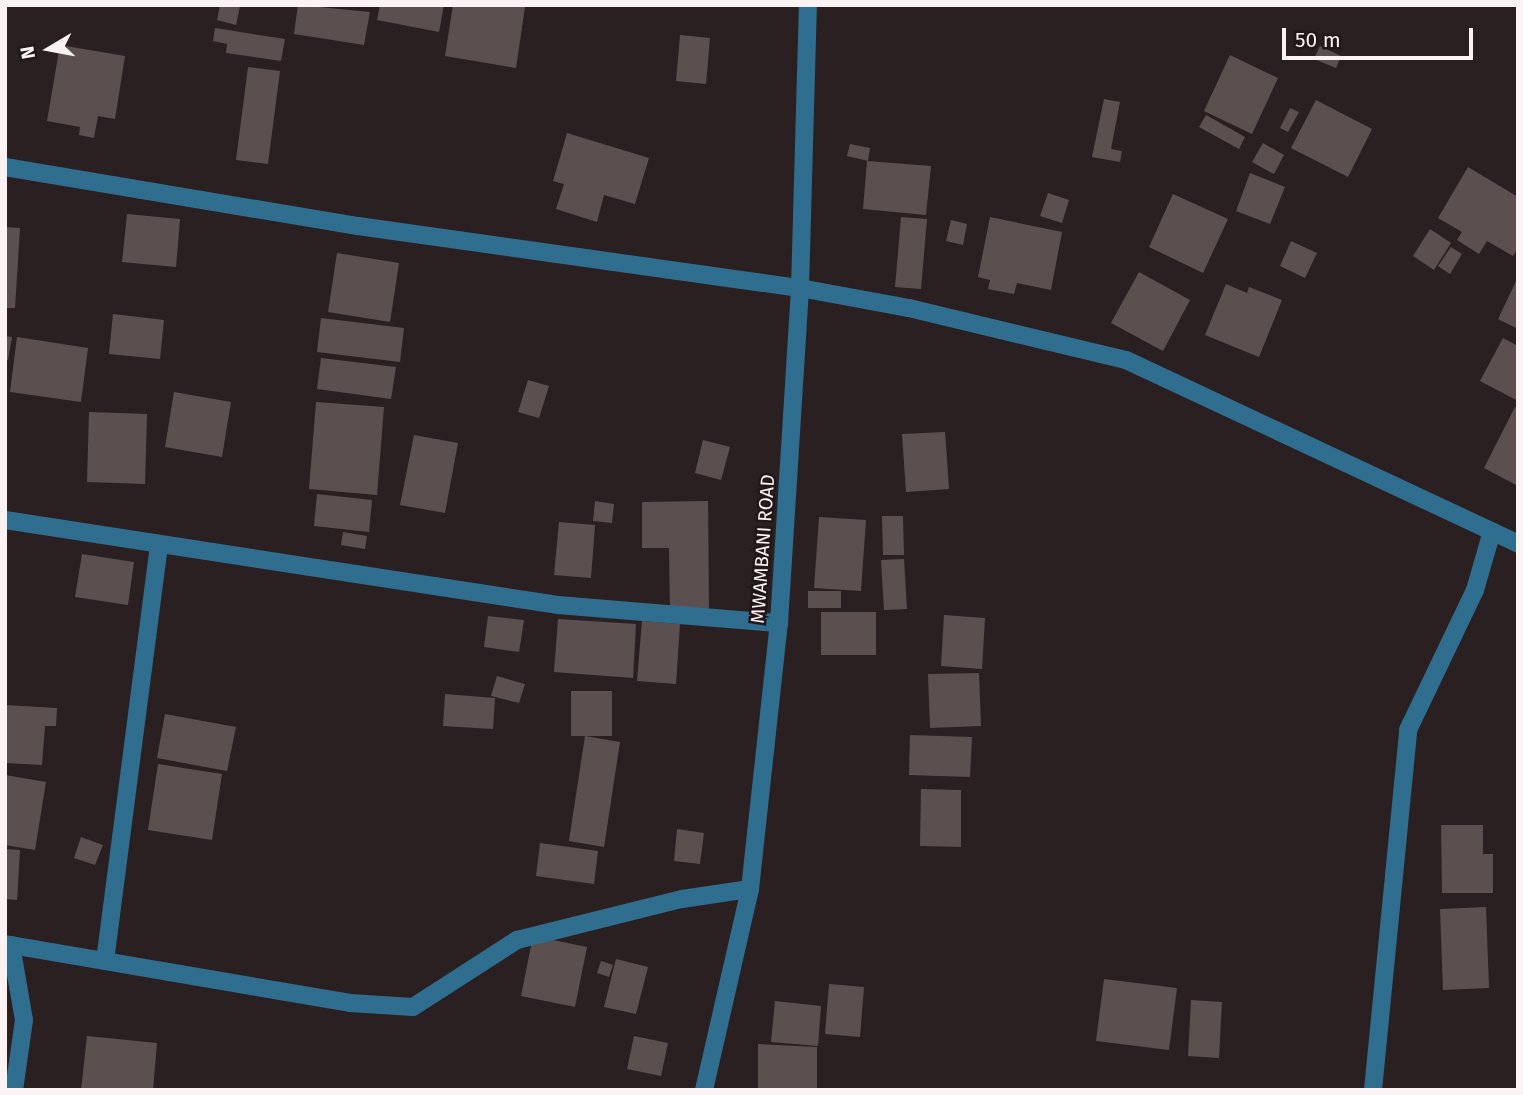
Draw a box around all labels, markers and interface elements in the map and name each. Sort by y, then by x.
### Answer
north arrow [14,14,84,84]
scale bar [1285,14,1476,58]
text: 50 m [1295,27,1341,53]
text: N [15,45,40,61]
street label: MWAMBANI ROAD [746,474,780,624]

